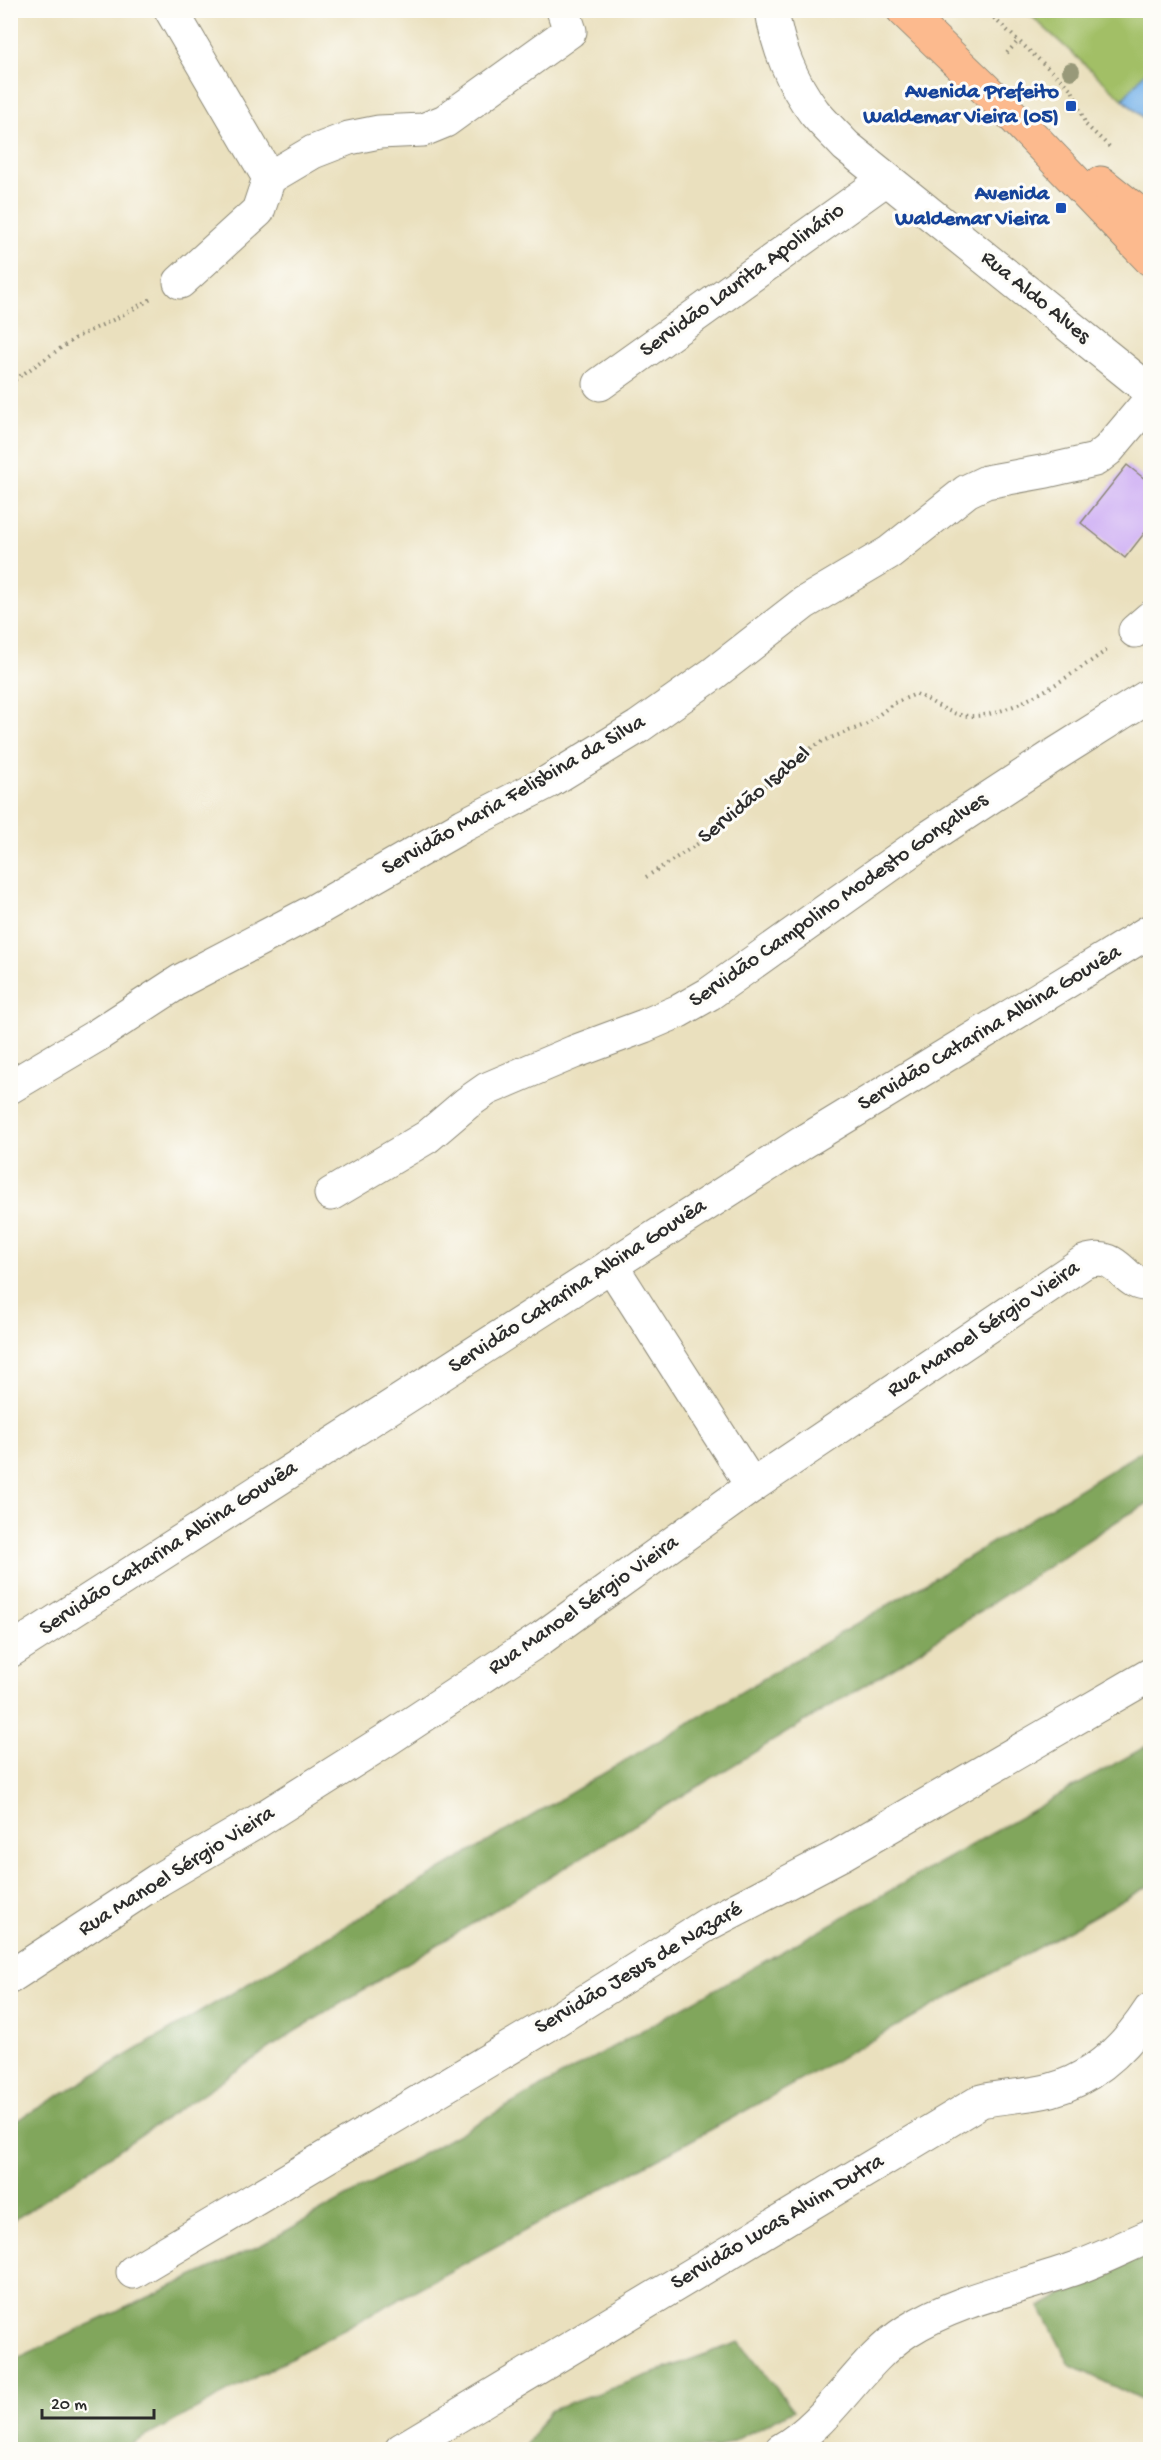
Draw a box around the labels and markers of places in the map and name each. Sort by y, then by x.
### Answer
place label: Avenida Prefeito Waldemar Vieira (05) [862,80,1060,131]
marker: Avenida Prefeito Waldemar Vieira (05) [1064,99,1078,113]
place label: Avenida Waldemar Vieira [894,182,1051,233]
marker: Avenida Waldemar Vieira [1054,201,1068,215]

